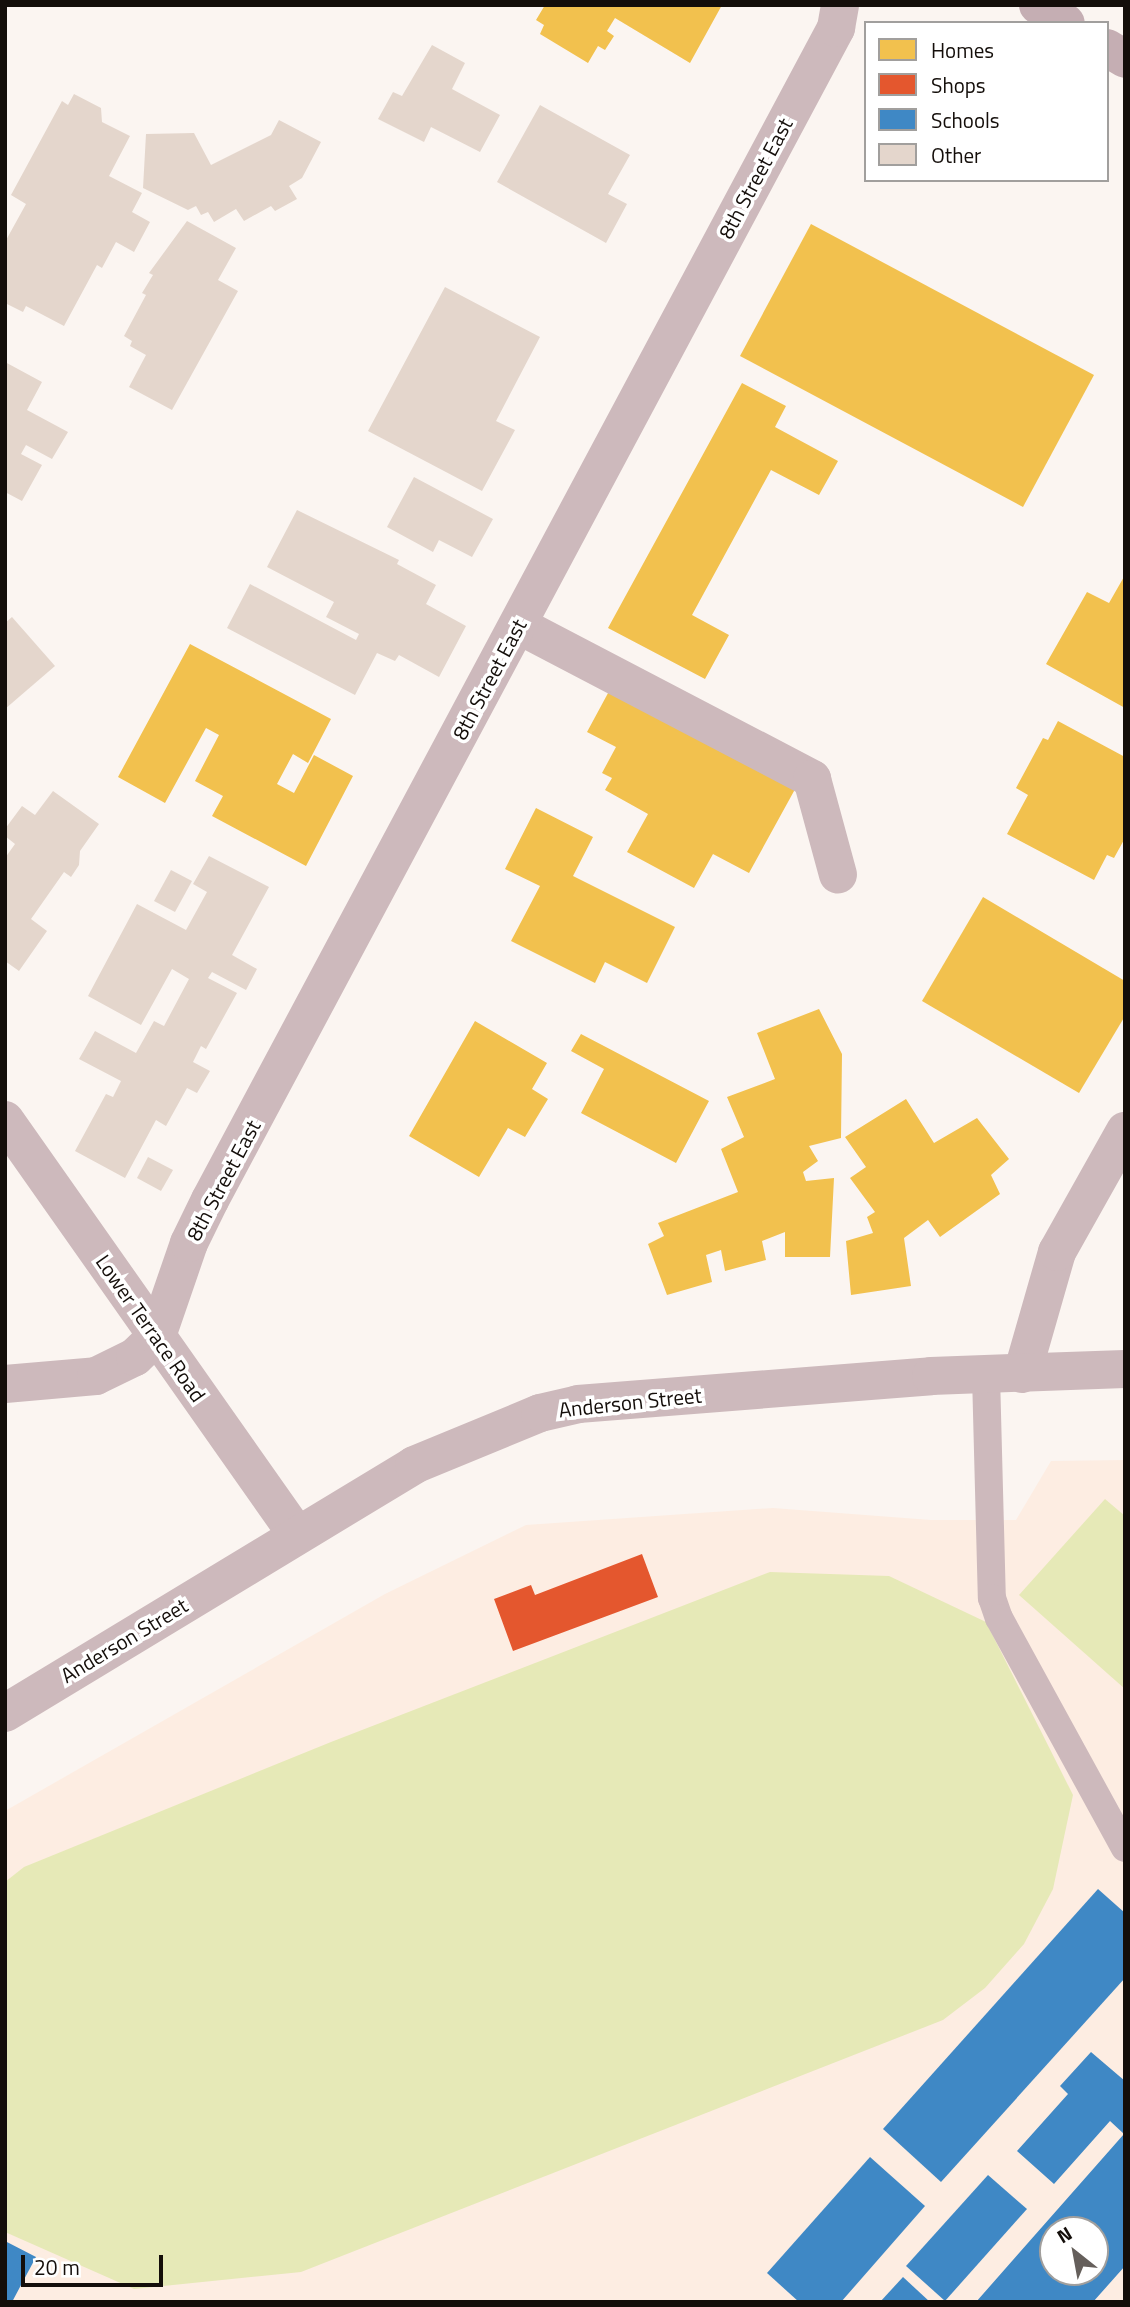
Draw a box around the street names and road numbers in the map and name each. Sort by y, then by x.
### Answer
street label: 8th Street East [713,113,797,243]
street label: 8th Street East [447,614,531,744]
street label: 8th Street East [181,1115,265,1245]
street label: Lower Terrace Road [91,1250,211,1406]
street label: Anderson Street [557,1382,703,1422]
street label: Anderson Street [56,1592,192,1688]

